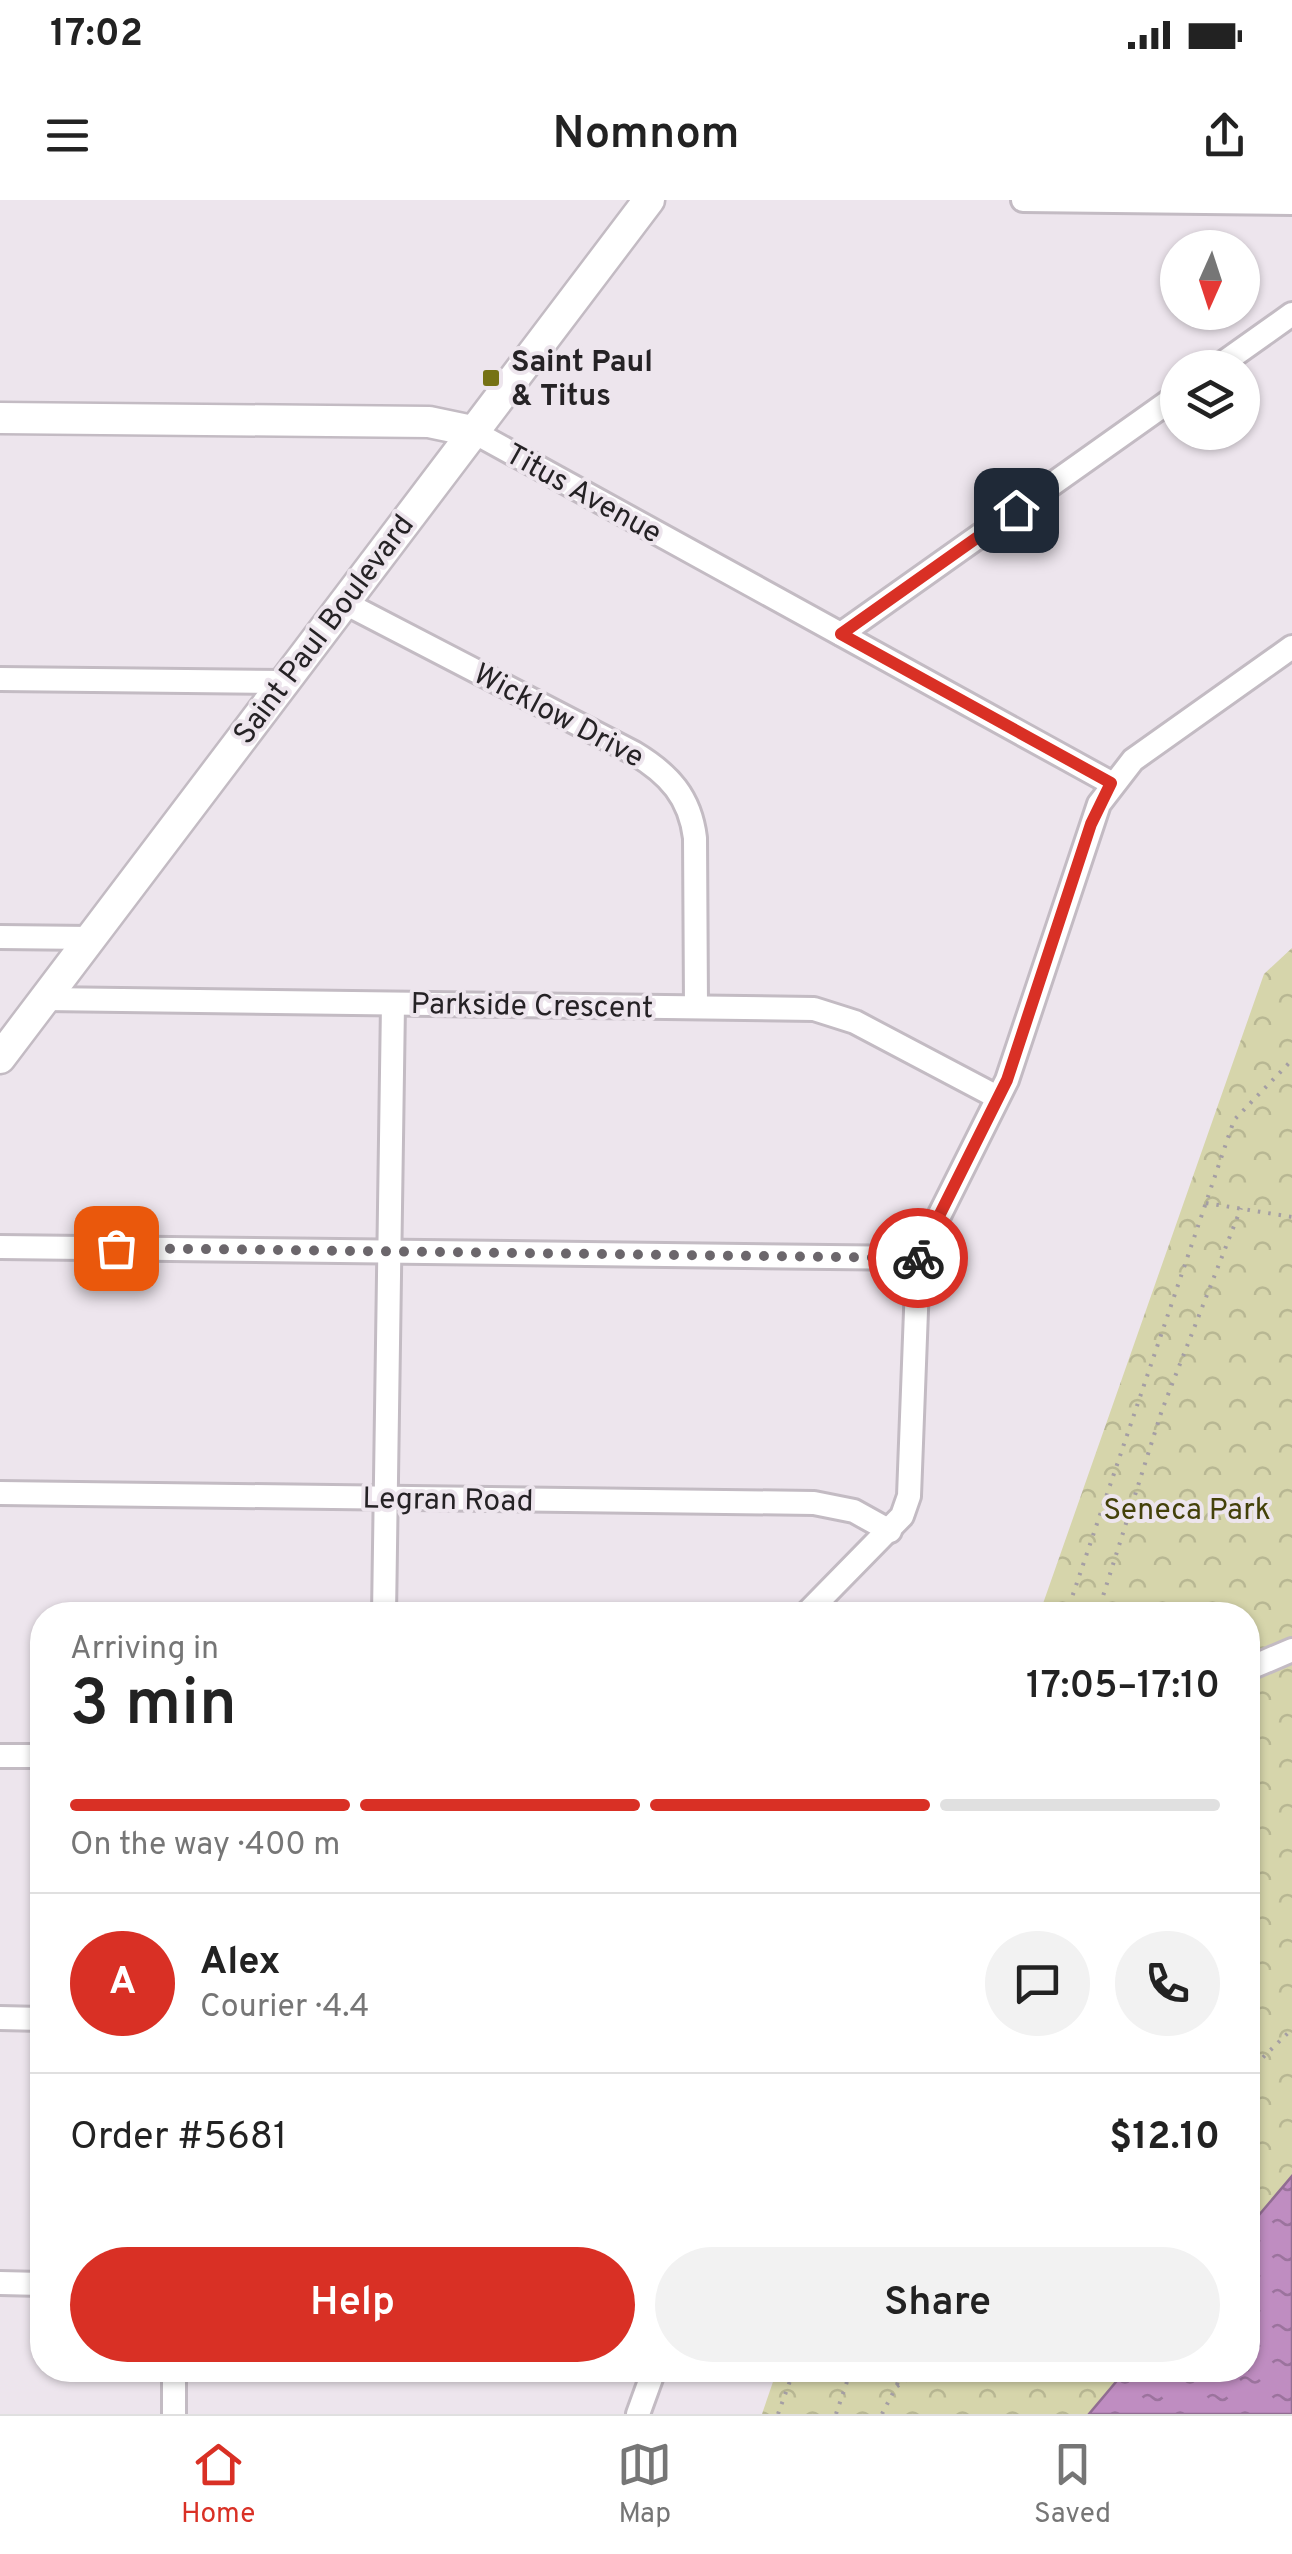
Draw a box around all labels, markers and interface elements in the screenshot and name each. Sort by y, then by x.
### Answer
text: 17:02 [50,11,143,60]
text: Nomnom [552,107,740,164]
icon: menu [40,108,95,163]
icon: share [1197,108,1252,163]
north arrow [1160,230,1260,330]
map controls [1160,230,1260,450]
place label: Saint Paul & Titus [511,345,653,416]
button: layers [1160,350,1260,450]
marker: Saint Paul & Titus [480,367,502,389]
street label: Titus Avenue [498,437,667,553]
pin [974,468,1059,553]
icon: home [989,483,1044,538]
street label: Saint Paul Boulevard [227,508,423,753]
street label: Wicklow Drive [466,657,649,778]
street label: Parkside Crescent [410,987,653,1028]
pin [74,1206,159,1291]
courier [868,1208,968,1308]
icon: bag [89,1221,144,1276]
icon: bike [891,1231,946,1286]
street label: Legran Road [362,1482,534,1521]
park label: Seneca Park [1103,1493,1271,1530]
text: Arriving in [70,1630,219,1670]
text: 17:05–17:10 [1026,1663,1220,1712]
text: 3 min [70,1666,237,1748]
text: On the way · 400 m [70,1826,340,1866]
button: chat [985,1931,1090,2036]
button: phone [1115,1931,1220,2036]
text: Alex [200,1939,280,1988]
text: A [109,1959,136,2008]
text: Courier · 4.4 [200,1988,369,2028]
text: Order #5681 [70,2114,287,2163]
text: $12.10 [1109,2114,1220,2163]
button: Help [70,2247,635,2362]
button: Share [655,2247,1220,2362]
tab: Home [181,2437,255,2533]
tab: Map [617,2437,672,2533]
tab: Saved [1034,2437,1111,2533]

